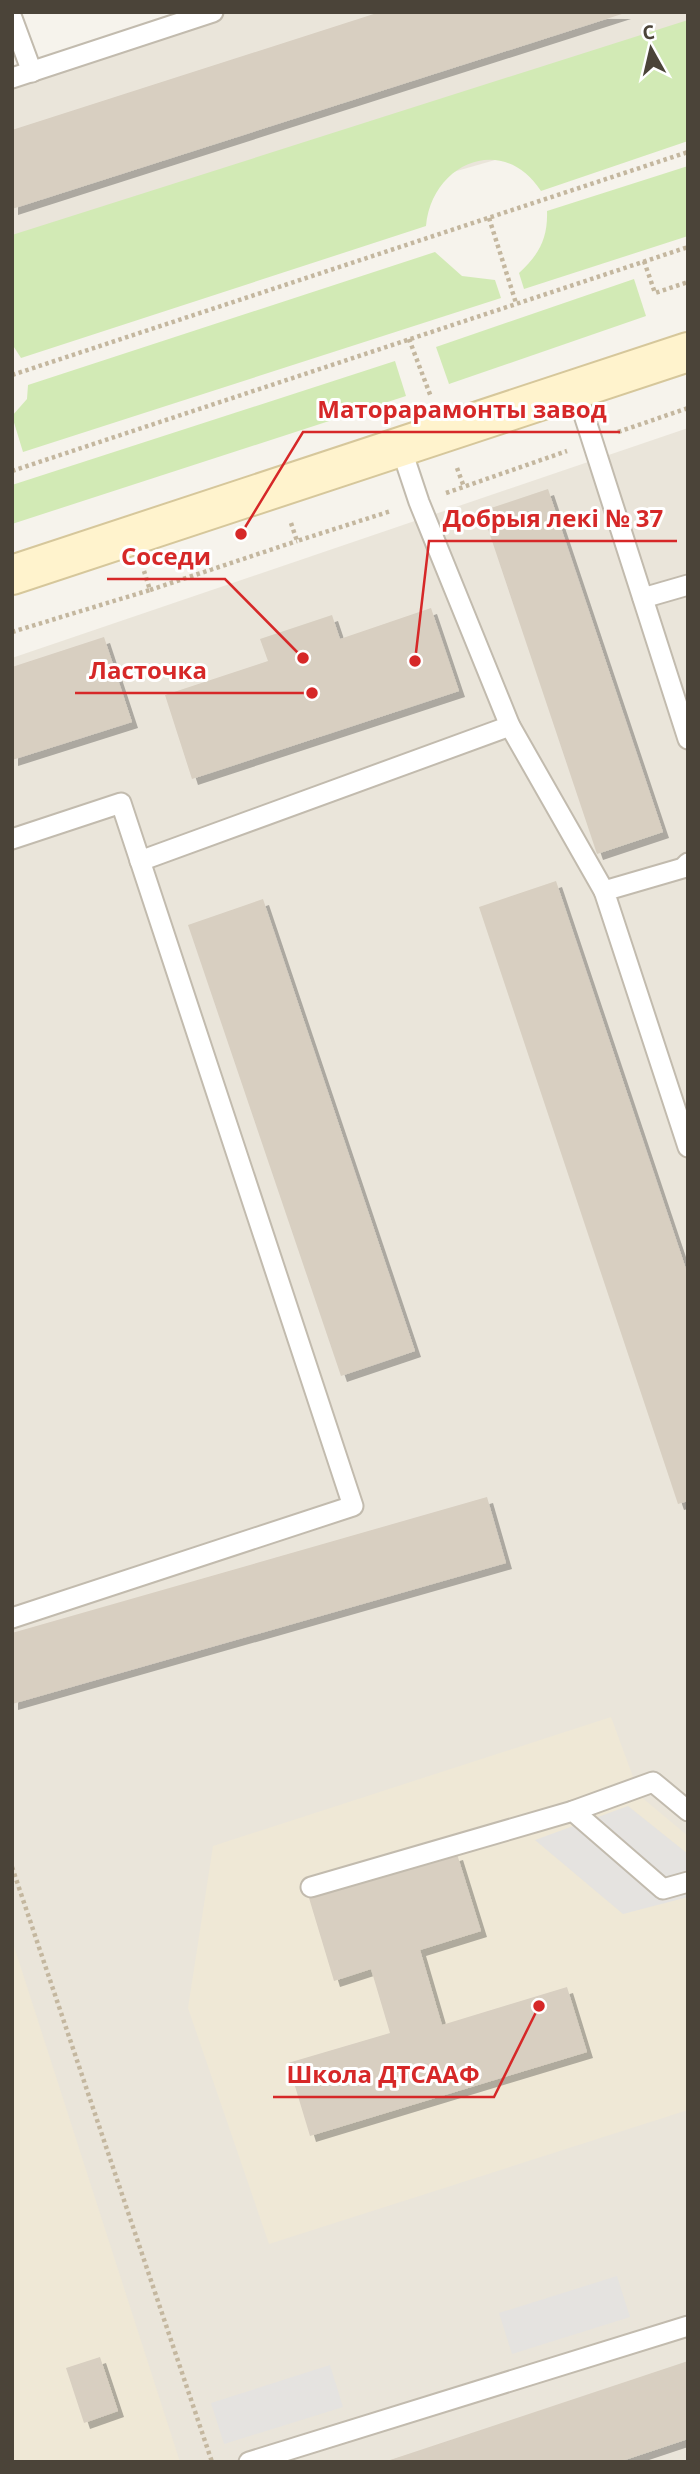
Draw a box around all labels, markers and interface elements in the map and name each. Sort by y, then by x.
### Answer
north arrow [616,14,686,84]
text: С [641,18,656,46]
callout: Маторарамонты завод [303,387,620,432]
text: Маторарамонты завод [317,392,607,425]
callout: Добрыя лекі № 37 [429,496,677,541]
text: Добрыя лекі № 37 [443,501,663,534]
callout: Соседи [107,534,225,579]
text: Соседи [121,539,211,572]
callout: Ласточка [75,648,221,693]
text: Ласточка [89,653,207,686]
callout: Школа ДТСААФ [273,2052,494,2097]
text: Школа ДТСААФ [286,2057,480,2090]

